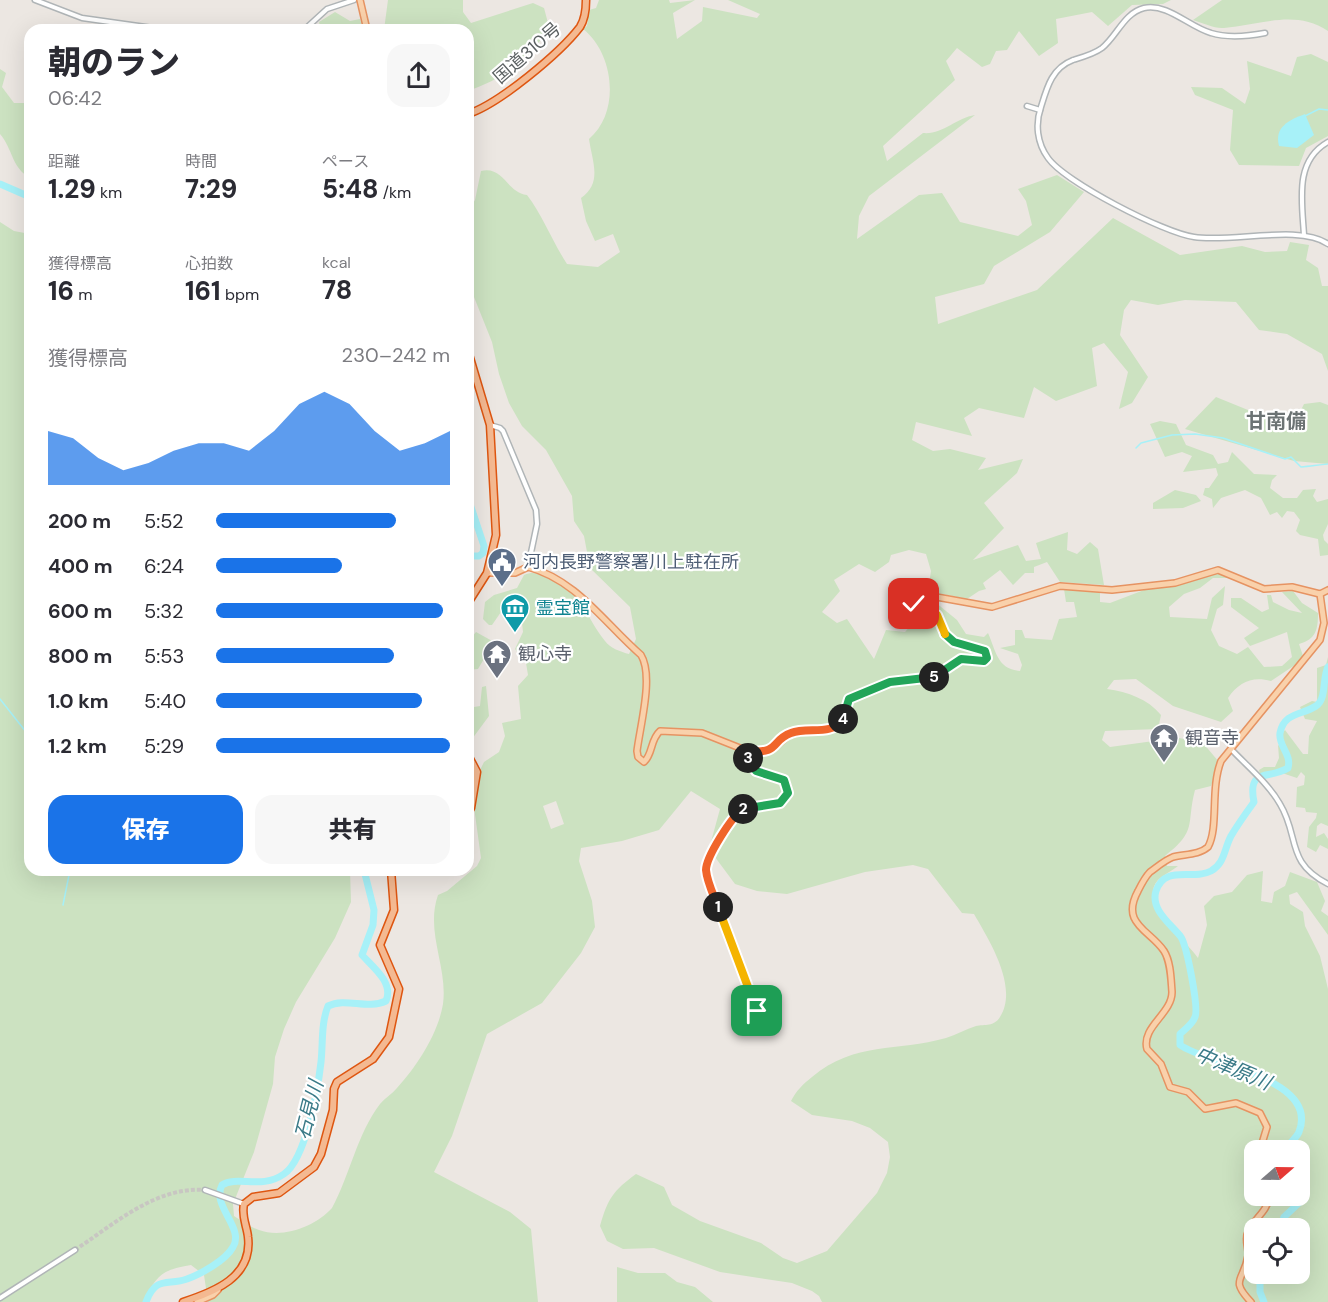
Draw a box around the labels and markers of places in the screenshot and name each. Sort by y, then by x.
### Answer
public building icon: 河内長野警察署川上駐在所 [486,546,518,588]
place label: 河内長野警察署川上駐在所 [523,550,739,574]
pin [888,578,939,629]
museum icon: 霊宝館 [499,592,531,634]
place label: 霊宝館 [536,596,590,620]
temple icon: 観心寺 [481,638,513,680]
place label: 観心寺 [518,642,572,666]
pin: 5 [919,662,949,692]
pin: 4 [828,704,858,734]
temple icon: 観音寺 [1148,722,1180,764]
place label: 観音寺 [1185,726,1239,750]
pin: 3 [733,743,763,773]
pin: 2 [728,794,758,824]
pin: 1 [703,892,733,922]
pin [731,985,782,1036]

